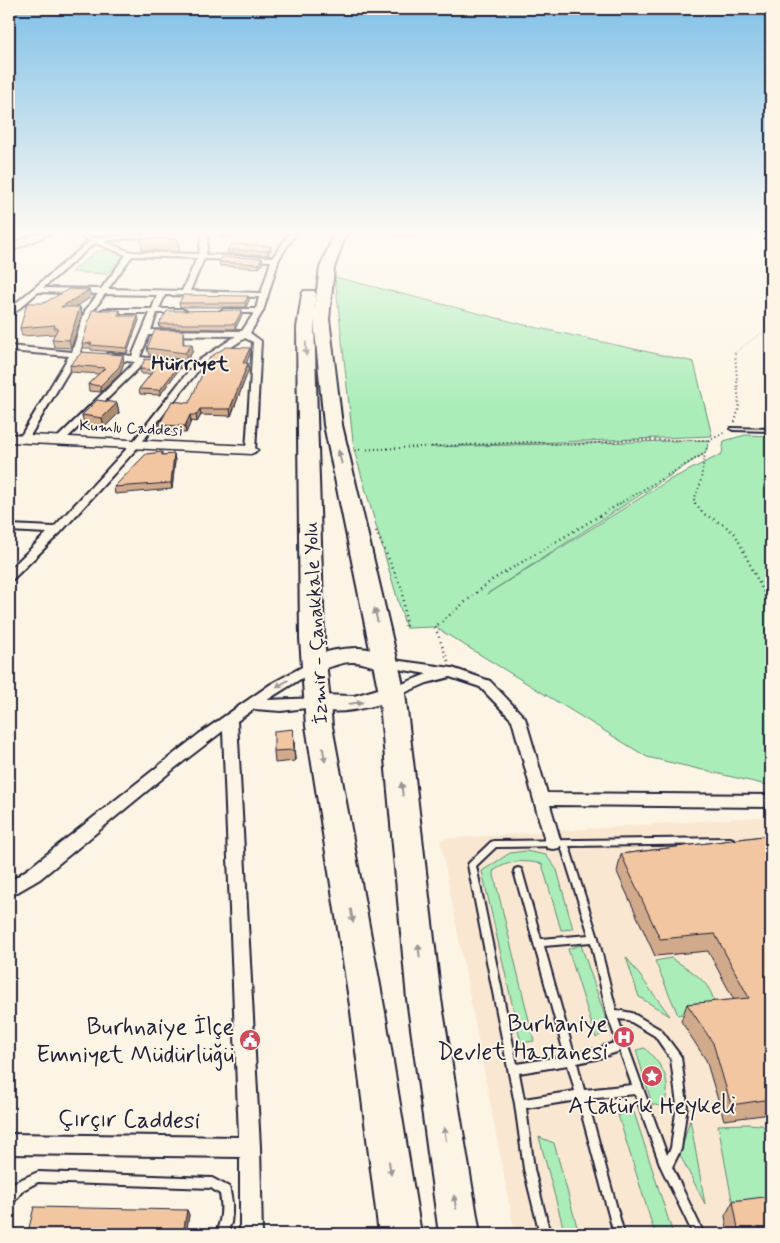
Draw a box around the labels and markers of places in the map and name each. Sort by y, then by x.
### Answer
place label: Burhaniye Devlet Hastanesi [437,1009,608,1068]
place label: Burhnaiye İlçe Emniyet Müdürlüğü [36,1012,234,1071]
hospital icon: Burhaniye Devlet Hastanesi [612,1025,636,1049]
public building icon: Burhnaiye İlçe Emniyet Müdürlüğü [238,1028,262,1052]
place icon: Atatürk Heykeli [640,1064,664,1088]
place label: Atatürk Heykeli [568,1091,736,1122]

